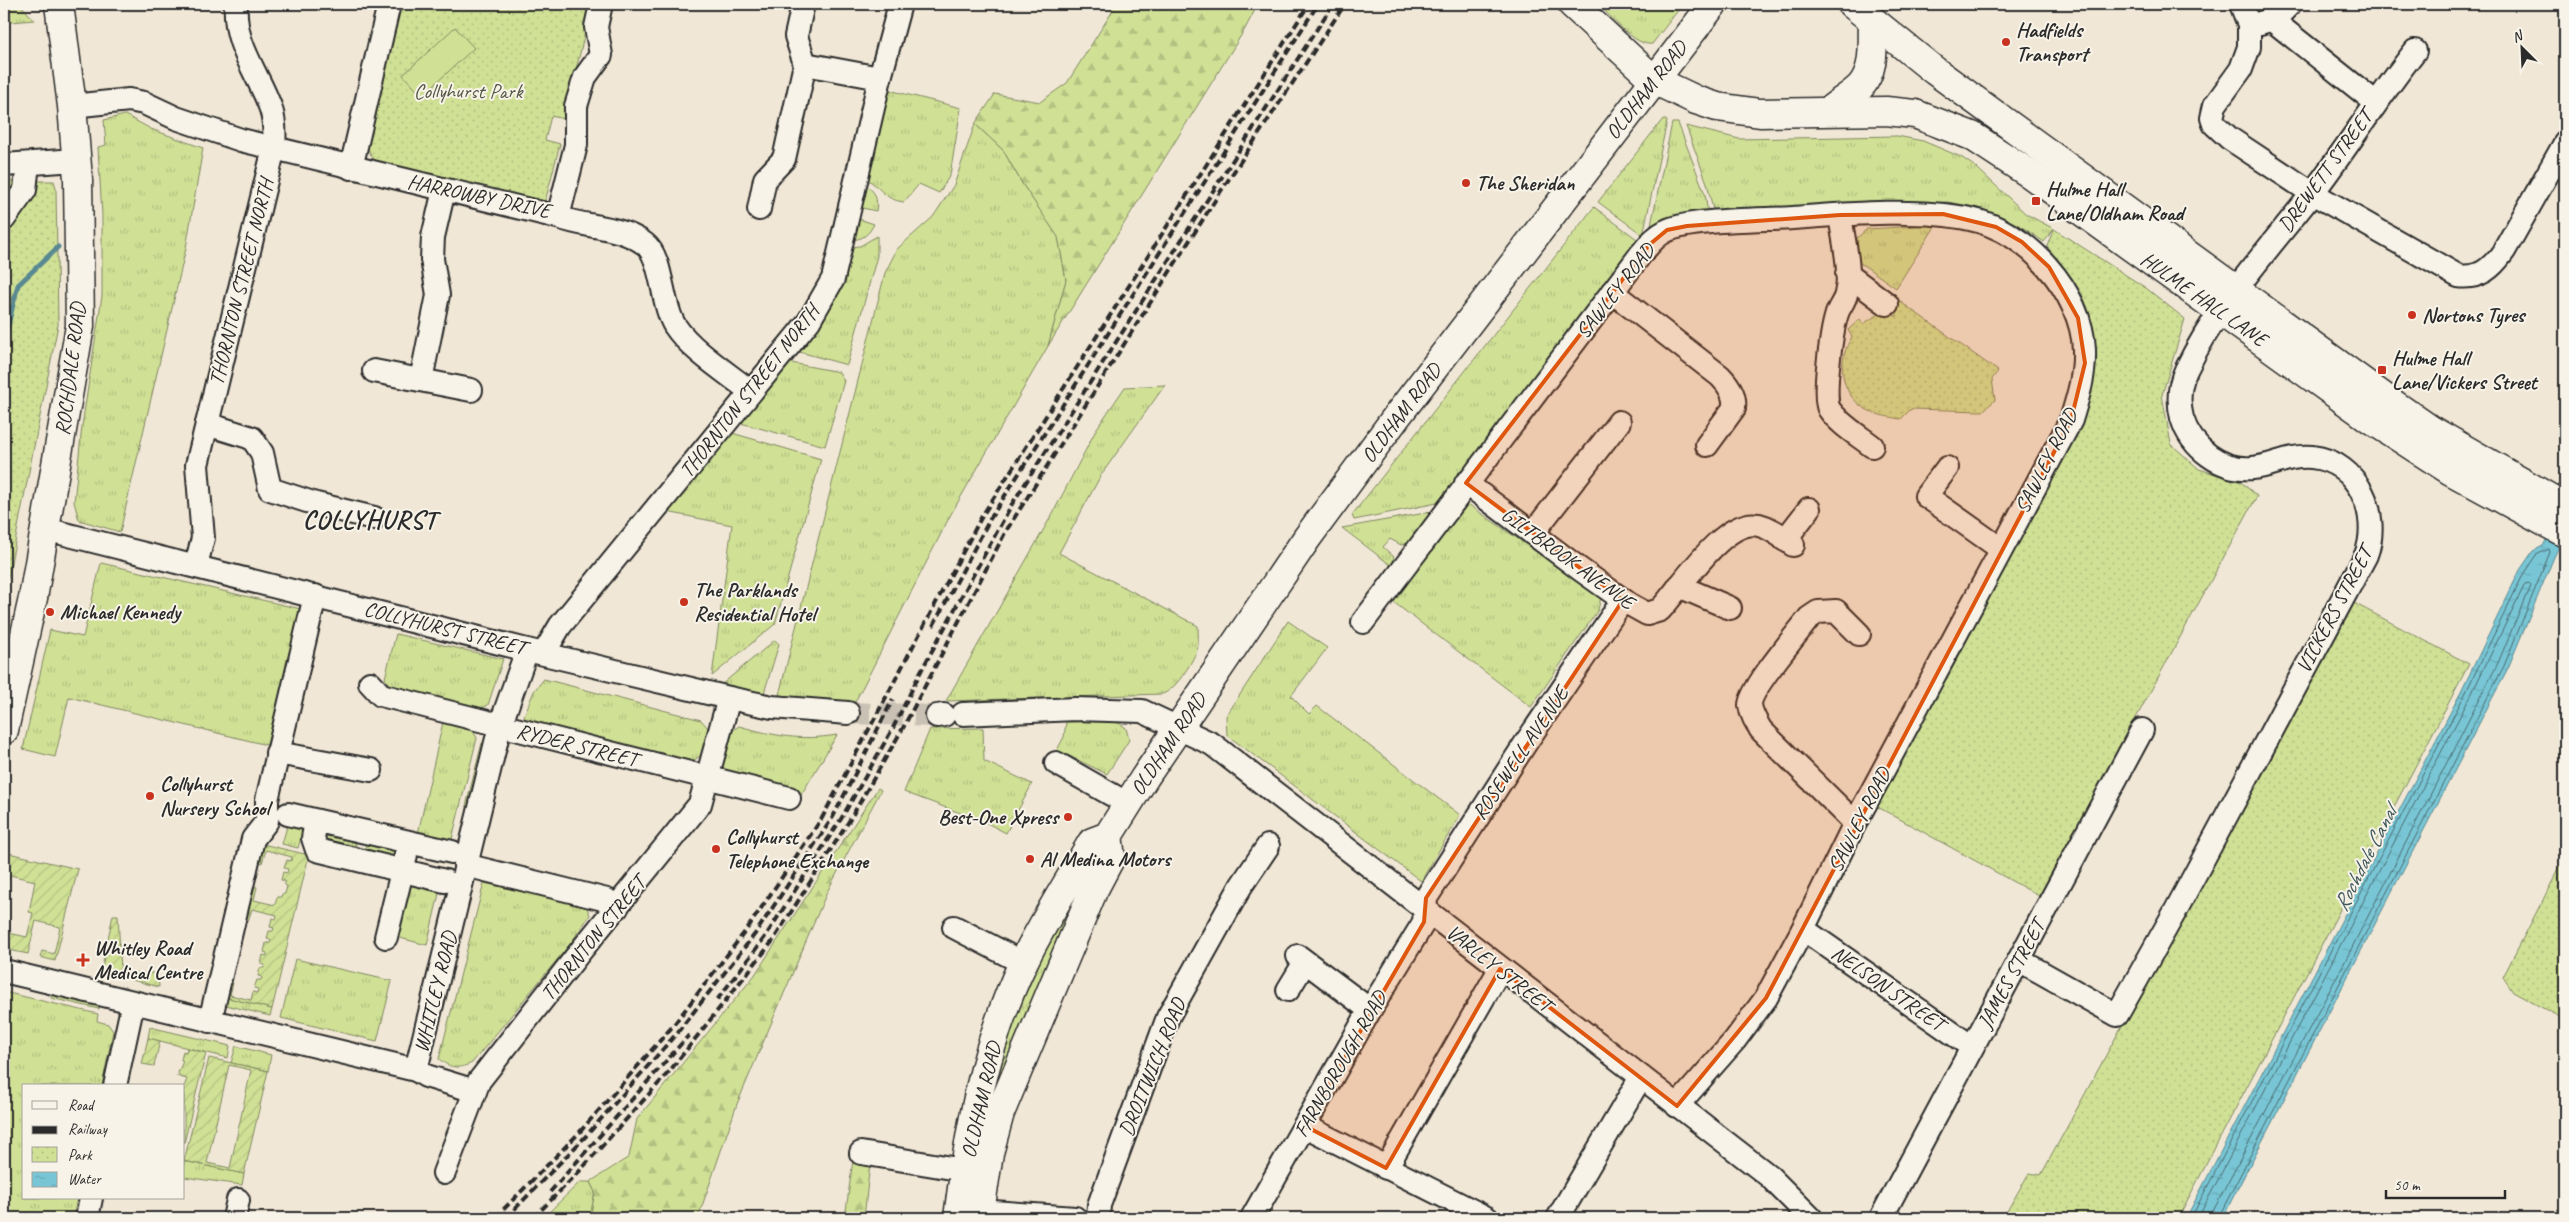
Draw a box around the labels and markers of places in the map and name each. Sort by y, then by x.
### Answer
place label: Hadfields Transport [2016,17,2091,67]
marker: Hadfields Transport [2000,36,2012,48]
place label: The Sheridan [1476,170,1575,196]
place label: Hulme Hall Lane/Oldham Road [2046,176,2187,226]
marker: The Sheridan [1460,177,1472,189]
marker: Hulme Hall Lane/Oldham Road [2030,195,2042,207]
place label: Nortons Tyres [2422,302,2527,329]
marker: Nortons Tyres [2406,309,2418,321]
place label: Hulme Hall Lane/Vickers Street [2392,345,2539,395]
marker: Hulme Hall Lane/Vickers Street [2376,364,2388,376]
place label: The Parklands Residential Hotel [694,577,819,627]
marker: The Parklands Residential Hotel [678,596,690,608]
place label: Michael Kennedy [60,599,182,625]
marker: Michael Kennedy [44,606,56,618]
place label: Collyhurst Nursery School [160,771,273,821]
marker: Collyhurst Nursery School [144,790,156,802]
place label: Best-One Xpress [938,804,1061,830]
marker: Best-One Xpress [1062,811,1074,823]
place label: Collyhurst Telephone Exchange [726,824,870,874]
marker: Collyhurst Telephone Exchange [710,843,722,855]
place label: Al Medina Motors [1040,846,1173,872]
marker: Al Medina Motors [1024,853,1036,865]
place label: Whitley Road Medical Centre [94,935,204,985]
marker: Whitley Road Medical Centre [76,953,90,967]

